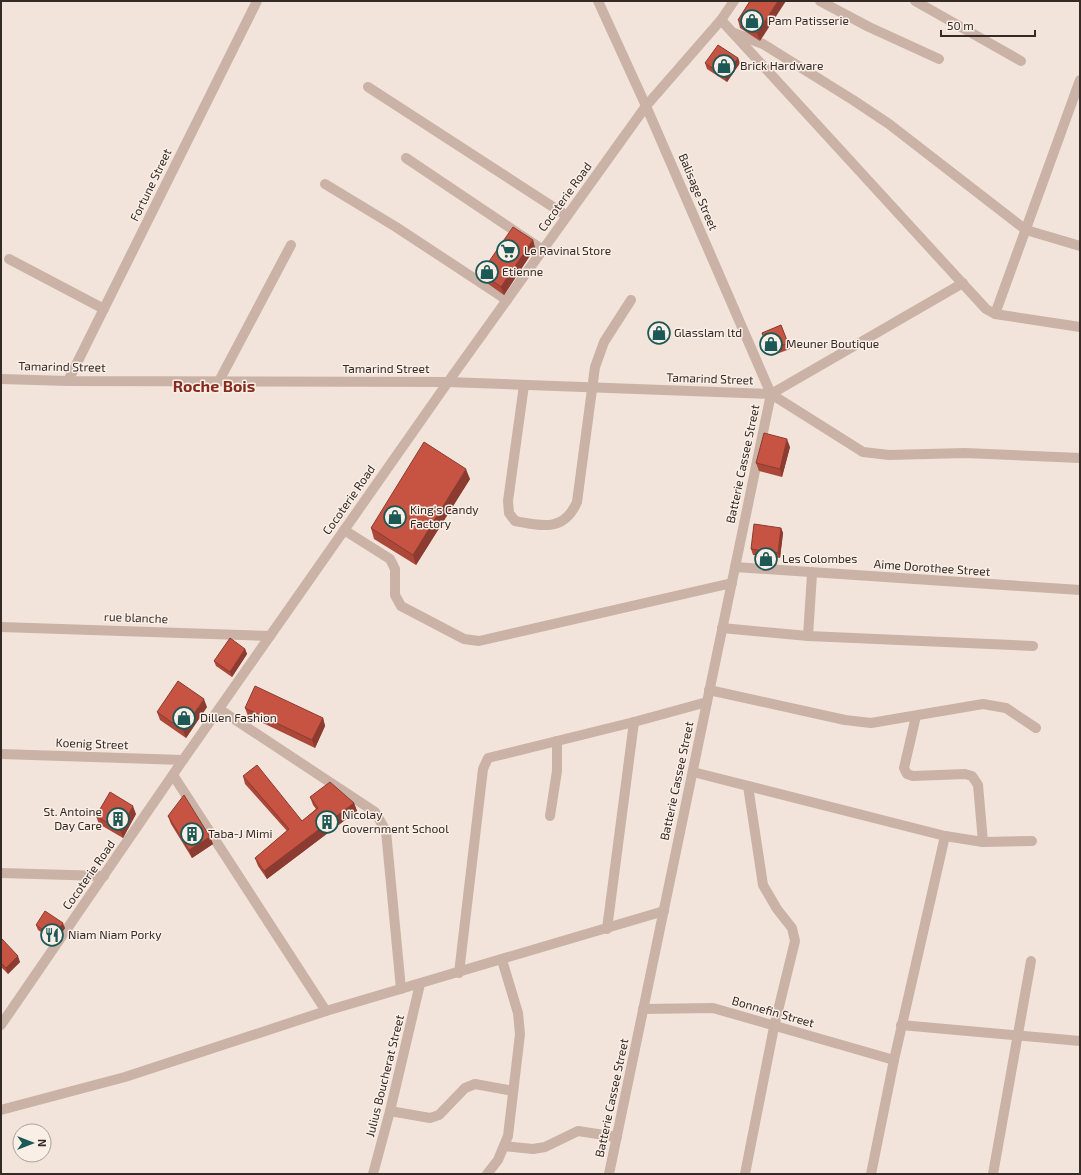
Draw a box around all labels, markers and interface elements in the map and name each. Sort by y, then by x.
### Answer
shop icon: Pam Patisserie [739,8,765,34]
scale bar [941,12,1035,38]
place label: Pam Patisserie [768,13,849,27]
text: 50 m [947,18,974,32]
shop icon: Brick Hardware [711,53,737,79]
place label: Brick Hardware [740,58,823,72]
street label: Fortune Street [127,146,174,223]
street label: Balisage Street [676,151,722,233]
street label: Cocoterie Road [534,159,594,234]
supermarket icon: Le Ravinal Store [495,238,521,264]
place label: Le Ravinal Store [524,243,611,257]
shop icon: Etienne [474,259,500,285]
place label: Etienne [502,264,543,278]
shop icon: Glasslam ltd [646,320,672,346]
place label: Glasslam ltd [674,325,742,339]
shop icon: Meuner Boutique [758,331,784,357]
place label: Meuner Boutique [786,336,879,350]
street label: Tamarind Street [18,358,106,374]
street label: Tamarind Street [342,361,430,375]
street label: Tamarind Street [666,369,754,387]
district label: Roche Bois [173,376,255,395]
street label: Batterie Cassee Street [723,403,762,524]
street label: Cocoterie Road [319,462,377,537]
place label: King's Candy Factory [410,502,479,530]
shop icon: King's Candy Factory [382,504,408,530]
shop icon: Les Colombes [753,546,779,572]
place label: Les Colombes [782,551,857,565]
street label: Aime Dorothee Street [873,556,991,578]
street label: rue blanche [104,609,168,625]
shop icon: Dillen Fashion [171,705,197,731]
place label: Dillen Fashion [200,710,277,724]
street label: Batterie Cassee Street [657,720,696,841]
street label: Koenig Street [55,735,129,751]
place label: St. Antoine Day Care [43,804,102,832]
building icon: St. Antoine Day Care [105,806,131,832]
place label: Nicolay Government School [342,807,449,835]
building icon: Nicolay Government School [314,809,340,835]
building icon: Taba-J Mimi [179,821,205,847]
place label: Taba-J Mimi [208,826,273,840]
street label: Cocoterie Road [59,837,117,912]
restaurant icon: Niam Niam Porky [39,922,65,948]
place label: Niam Niam Porky [68,927,162,941]
street label: Bonnefin Street [731,993,816,1030]
street label: Julius Boucherat Street [362,1013,406,1138]
street label: Batterie Cassee Street [592,1037,631,1158]
north arrow [12,1123,52,1163]
text: N [36,1139,49,1147]

